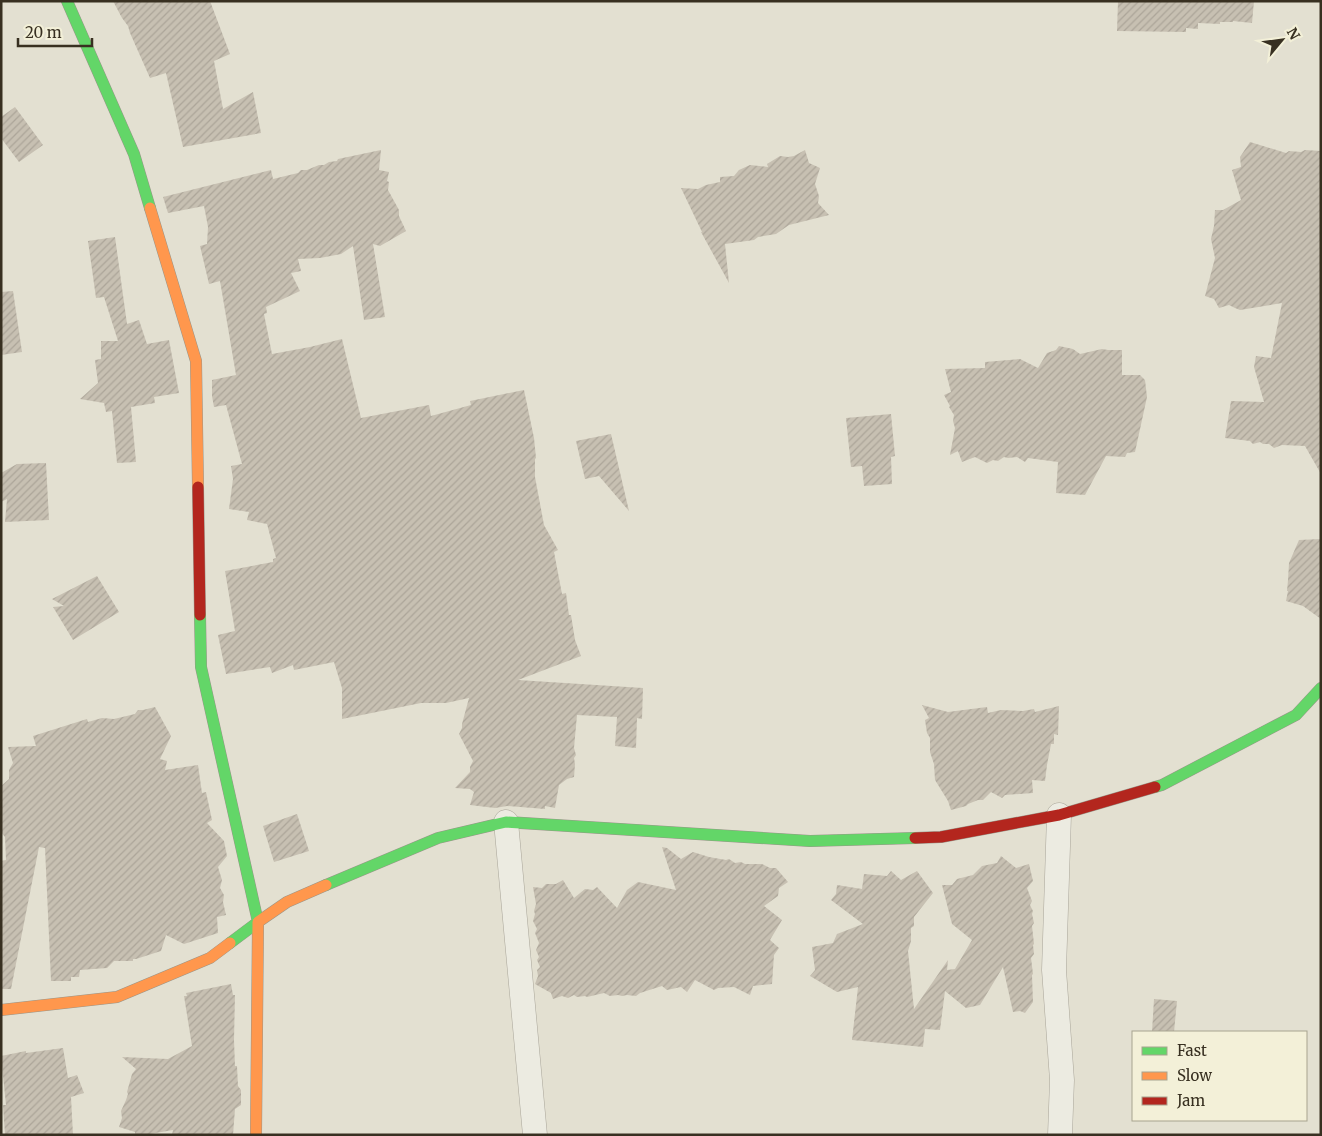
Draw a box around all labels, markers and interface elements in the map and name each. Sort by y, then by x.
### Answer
scale bar [18,15,91,47]
north arrow [1257,15,1307,65]
text: 20 m [25,23,62,42]
text: N [1283,24,1304,43]
legend [1132,1031,1307,1121]
text: Fast [1177,1041,1207,1060]
text: Slow [1177,1066,1212,1085]
text: Jam [1176,1091,1205,1110]

